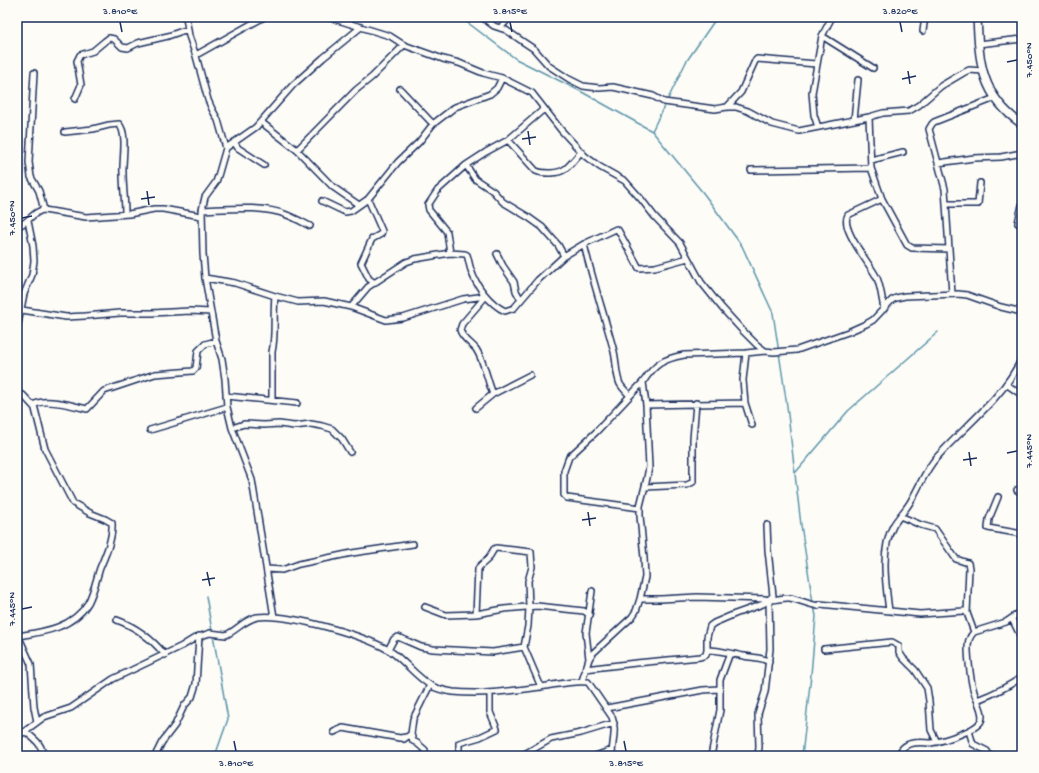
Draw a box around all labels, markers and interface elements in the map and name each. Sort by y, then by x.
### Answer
text: 3.810°E [102,6,138,18]
text: 3.815°E [492,6,528,18]
text: 3.820°E [881,6,918,18]
text: 7.450°N [1024,42,1036,79]
text: 7.450°N [7,200,19,237]
text: 7.445°N [1024,433,1036,469]
text: 7.445°N [7,591,19,627]
text: 3.810°E [218,758,254,770]
text: 3.815°E [608,758,644,770]

